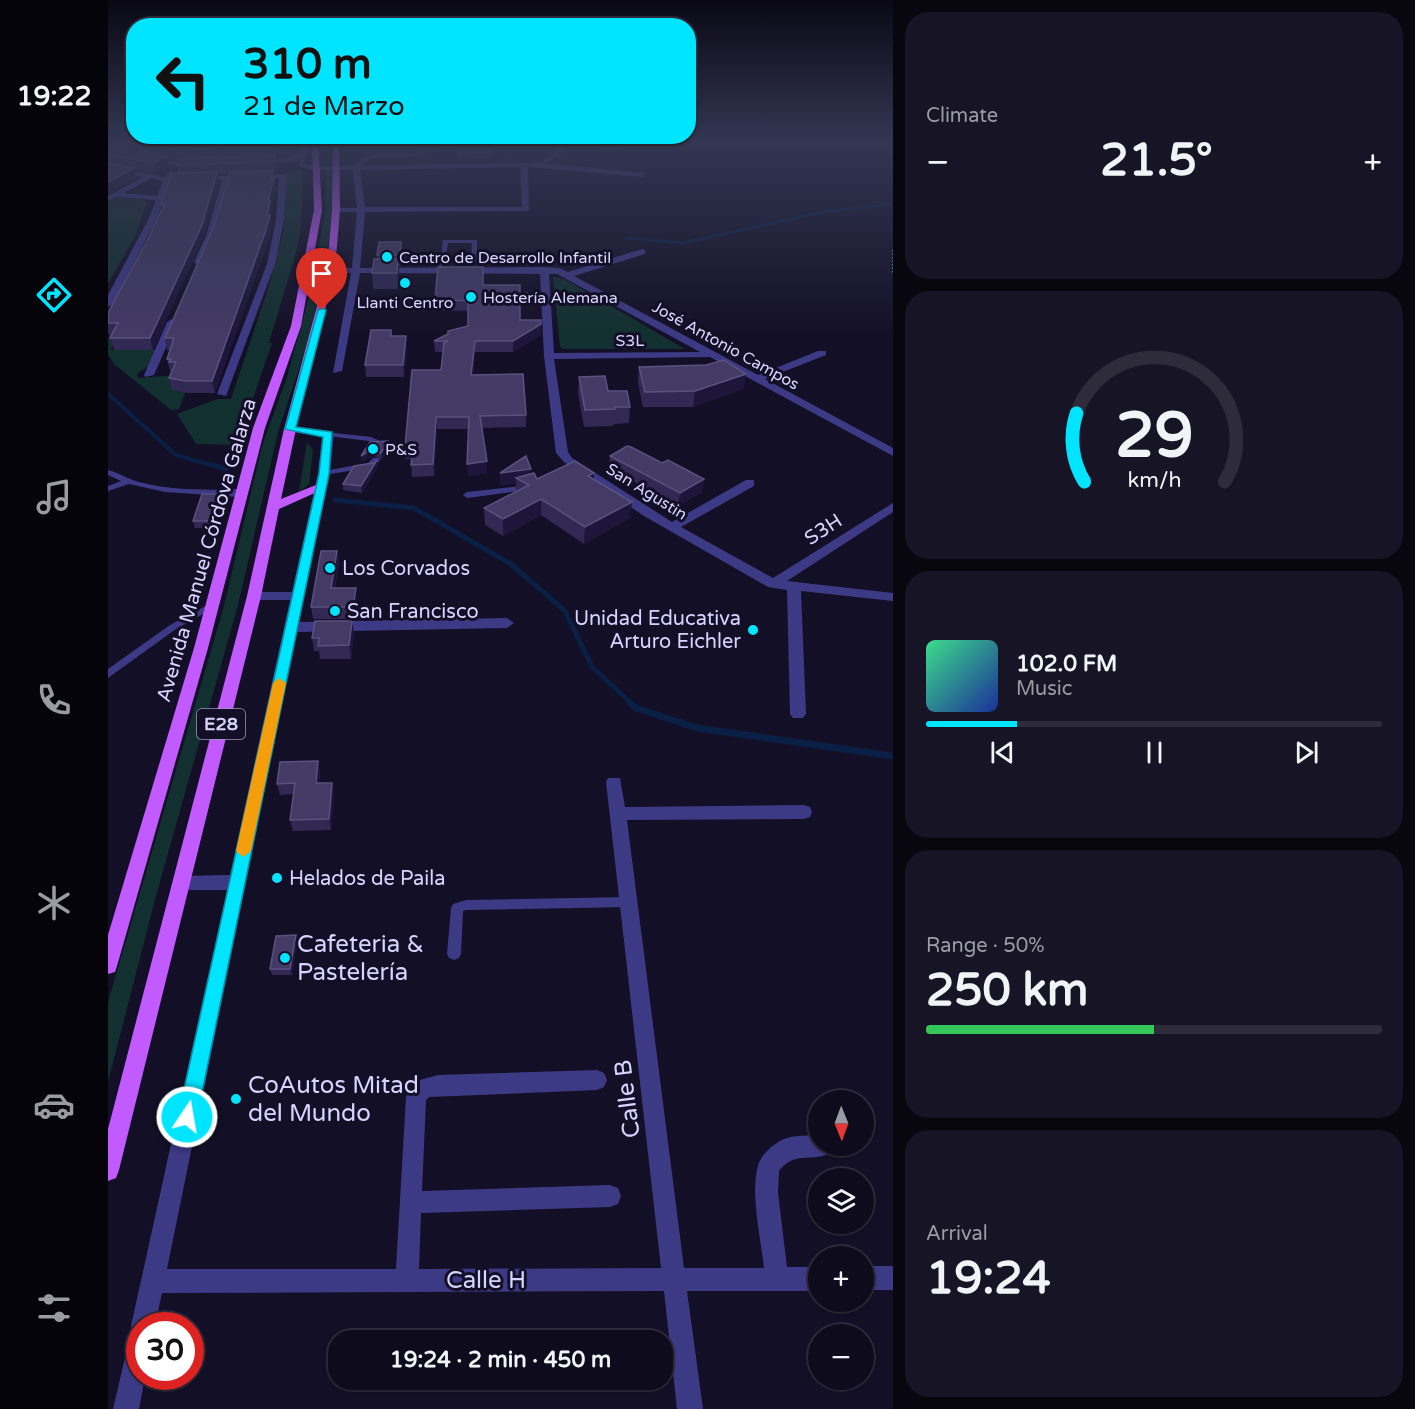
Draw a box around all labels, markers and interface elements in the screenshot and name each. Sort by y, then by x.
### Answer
text: 310 m [243,39,372,90]
icon: left [144,42,222,120]
text: 19:22 [17,80,91,113]
text: 21 de Marzo [243,90,405,123]
text: Climate [926,104,998,128]
text: 21.5° [1100,134,1213,188]
text: − [926,143,950,182]
text: + [1363,143,1382,182]
pin [296,248,347,310]
place label: Centro de Desarrollo Infantil [399,248,611,268]
marker: Centro de Desarrollo Infantil [380,250,394,264]
icon: arrive [305,257,338,290]
icon: directions [33,274,75,316]
marker: Llanti Centro [398,276,412,290]
place label: Hostería Alemana [483,288,618,308]
marker: Hostería Alemana [464,290,478,304]
place label: Llanti Centro [356,293,454,313]
street label: José Antonio Campos [648,297,803,395]
street label: S3L [615,331,645,351]
street label: Avenida Manuel Córdova Galarza [152,396,262,705]
text: 29 [1115,399,1193,474]
place label: P&S [385,440,417,460]
marker: P&S [366,442,380,456]
street label: San Agustin [602,459,691,525]
text: km/h [1127,468,1181,494]
icon: music [33,476,75,518]
street label: S3H [800,509,847,551]
place label: Los Corvados [342,557,470,581]
marker: Los Corvados [323,561,337,575]
place label: San Francisco [347,600,479,624]
marker: San Francisco [328,604,342,618]
place label: Unidad Educativa Arturo Eichler [574,607,741,654]
marker: Unidad Educativa Arturo Eichler [746,623,760,637]
text: 102.0 FM [1016,651,1117,677]
text: Music [1016,677,1072,701]
icon: phone [33,679,75,721]
road number: E28 [197,709,245,739]
icon: previous [986,736,1019,769]
icon: pause [1138,736,1171,769]
icon: next [1290,736,1323,769]
place label: Helados de Paila [289,867,445,891]
marker: Helados de Paila [270,871,284,885]
icon: climate [33,882,75,924]
place label: Cafeteria & Pastelería [297,930,424,987]
text: Range · 50% [926,934,1045,958]
marker: Cafeteria & Pastelería [278,951,292,965]
text: 250 km [926,964,1088,1018]
street label: Calle B [608,1058,647,1140]
place label: CoAutos Mitad del Mundo [248,1071,419,1128]
icon: car [33,1084,75,1126]
position arrow [155,1085,219,1149]
north arrow [808,1090,874,1156]
map controls [808,1090,874,1390]
marker: CoAutos Mitad del Mundo [229,1092,243,1106]
button: layers [808,1168,874,1234]
text: Arrival [926,1222,988,1246]
button: + [808,1246,874,1312]
text: 19:24 [926,1252,1051,1306]
street label: Calle H [446,1266,526,1295]
icon: filters [33,1287,75,1329]
speed limit sign: 30 [126,1312,204,1390]
button: − [808,1324,874,1390]
text: 19:24 · 2 min · 450 m [390,1347,611,1373]

